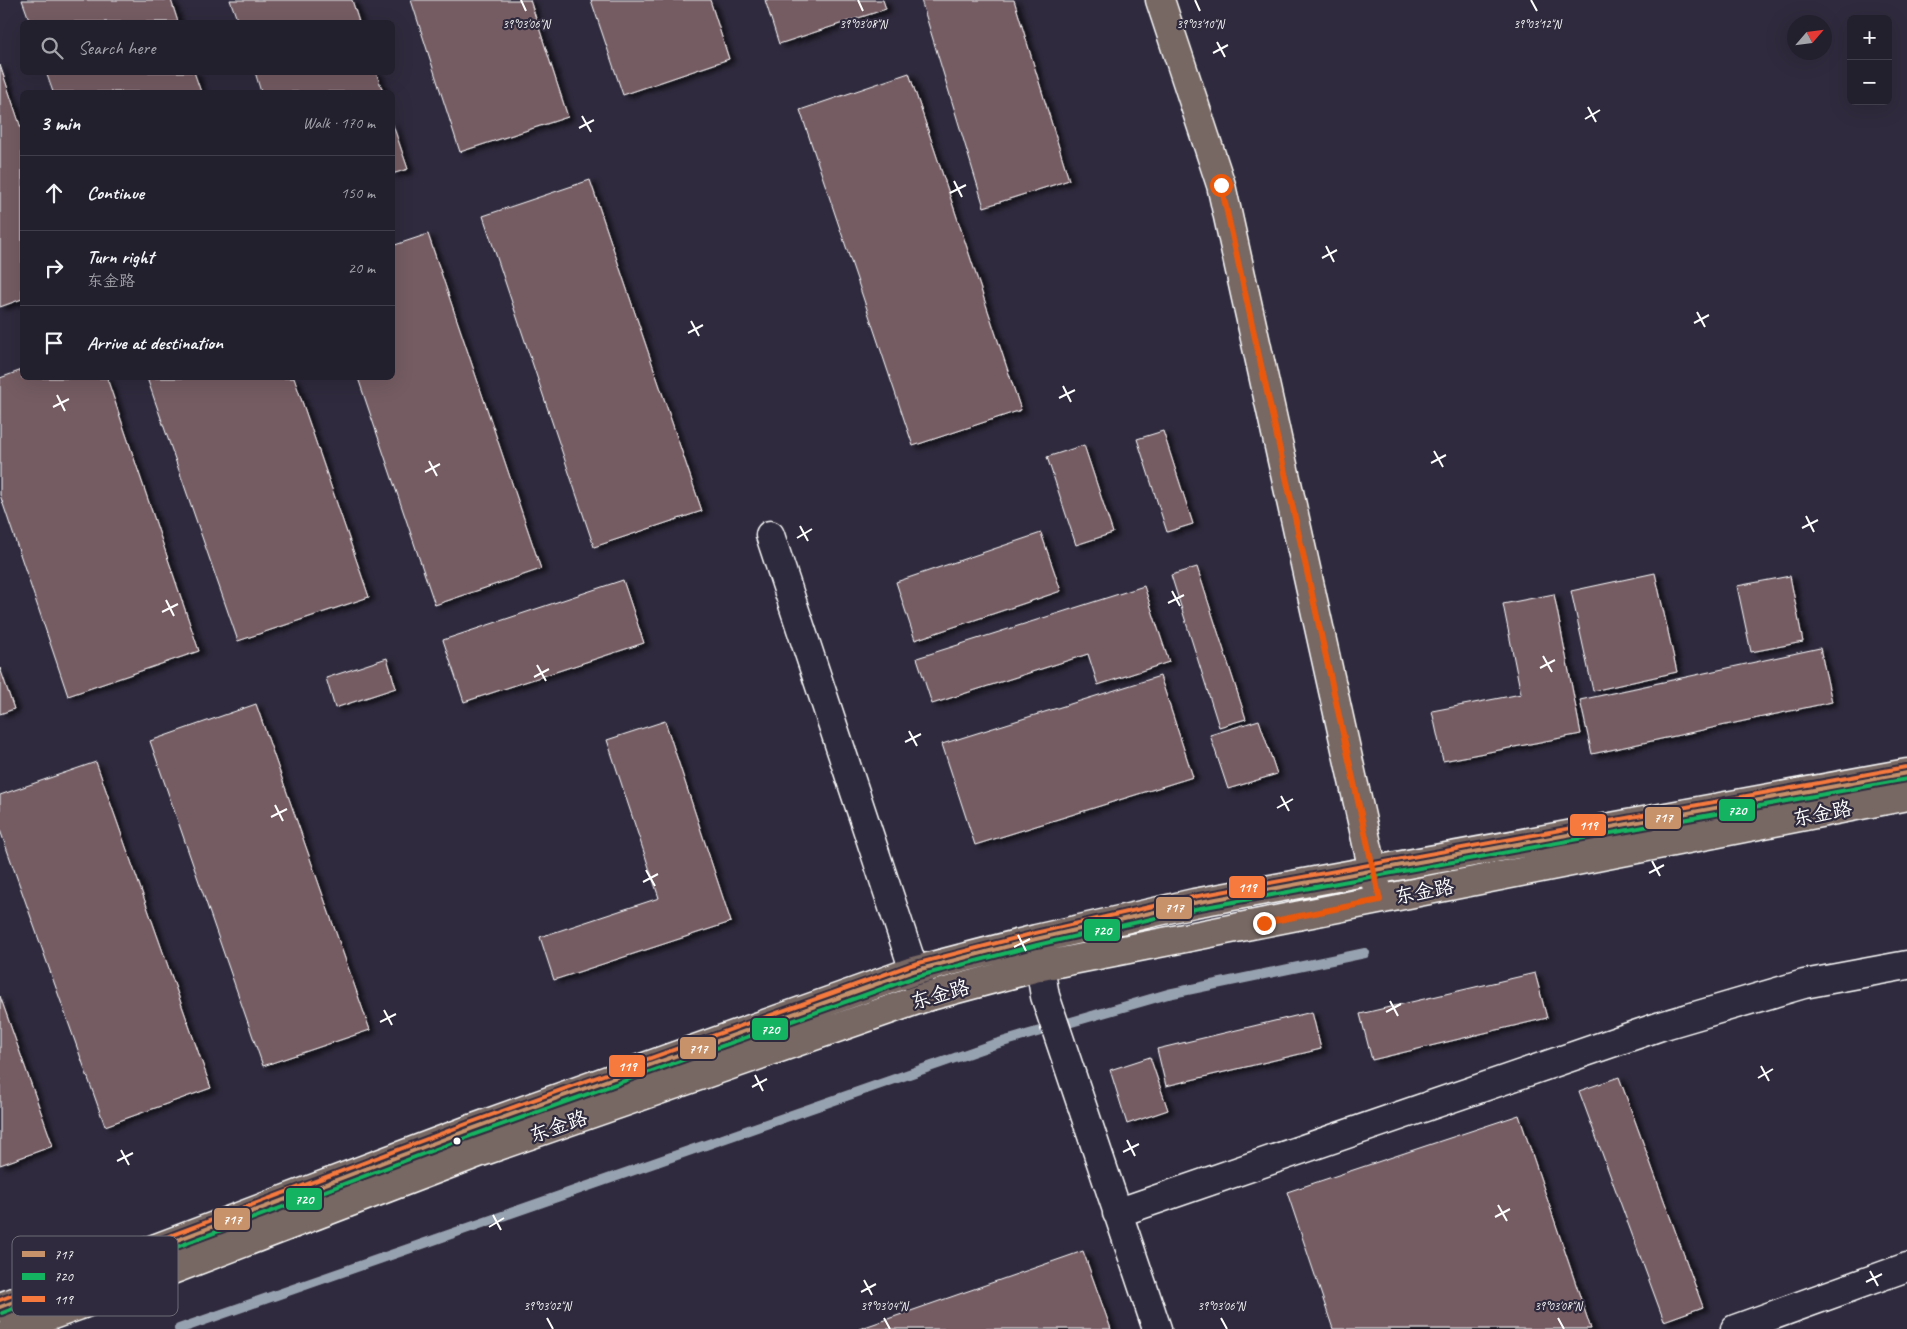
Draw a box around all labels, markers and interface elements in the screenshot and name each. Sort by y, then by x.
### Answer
north arrow [1787,15,1832,60]
map controls [1847,15,1892,105]
button: + [1847,15,1892,60]
text: 39°03'06"N [502,16,551,32]
text: 39°03'08"N [839,16,888,32]
text: 39°03'10"N [1176,16,1225,32]
text: 39°03'12"N [1513,16,1562,32]
search box [20,20,395,75]
icon: search [38,34,66,62]
text: Search here [78,36,155,60]
button: − [1847,60,1892,105]
text: 3 min [40,110,80,136]
text: Walk · 170 m [303,113,375,133]
route start [1210,174,1233,197]
icon: ahead [40,179,68,207]
text: Continue [87,181,144,205]
text: 150 m [341,183,375,203]
text: Turn right [87,245,154,269]
icon: right [40,254,68,282]
text: 20 m [348,258,375,278]
text: 东金路 [87,271,135,291]
icon: arrive [40,329,68,357]
text: Arrive at destination [87,331,223,355]
street label: 东金路 [1790,795,1855,831]
line badge: 720 [1718,798,1756,822]
text: 720 [1728,802,1748,819]
line badge: 717 [1644,806,1682,830]
text: 717 [1654,809,1674,826]
line badge: 119 [1569,813,1607,837]
text: 119 [1579,817,1599,834]
street label: 东金路 [1392,873,1457,909]
line badge: 119 [1228,875,1266,899]
text: 119 [1238,879,1258,896]
line badge: 717 [1155,896,1193,920]
text: 717 [1165,899,1185,916]
route end [1253,912,1276,935]
line badge: 720 [1083,918,1121,942]
text: 720 [1093,922,1113,939]
street label: 东金路 [908,974,973,1015]
line badge: 720 [751,1017,789,1041]
text: 720 [761,1021,781,1038]
line badge: 717 [679,1036,717,1060]
text: 717 [689,1040,709,1057]
line badge: 119 [608,1054,646,1078]
text: 119 [618,1058,638,1075]
street label: 东金路 [526,1105,592,1148]
unlabelled marker [452,1136,462,1146]
line badge: 720 [285,1187,323,1211]
text: 720 [295,1191,315,1208]
line badge: 717 [213,1207,251,1231]
text: 717 [223,1211,243,1228]
legend [12,1236,178,1316]
text: 717 [54,1246,74,1263]
text: 720 [54,1268,75,1285]
text: 119 [54,1291,75,1308]
text: 39°03'02"N [523,1298,572,1314]
text: 39°03'04"N [860,1298,909,1314]
text: 39°03'06"N [1197,1298,1246,1314]
text: 39°03'08"N [1534,1298,1583,1314]

